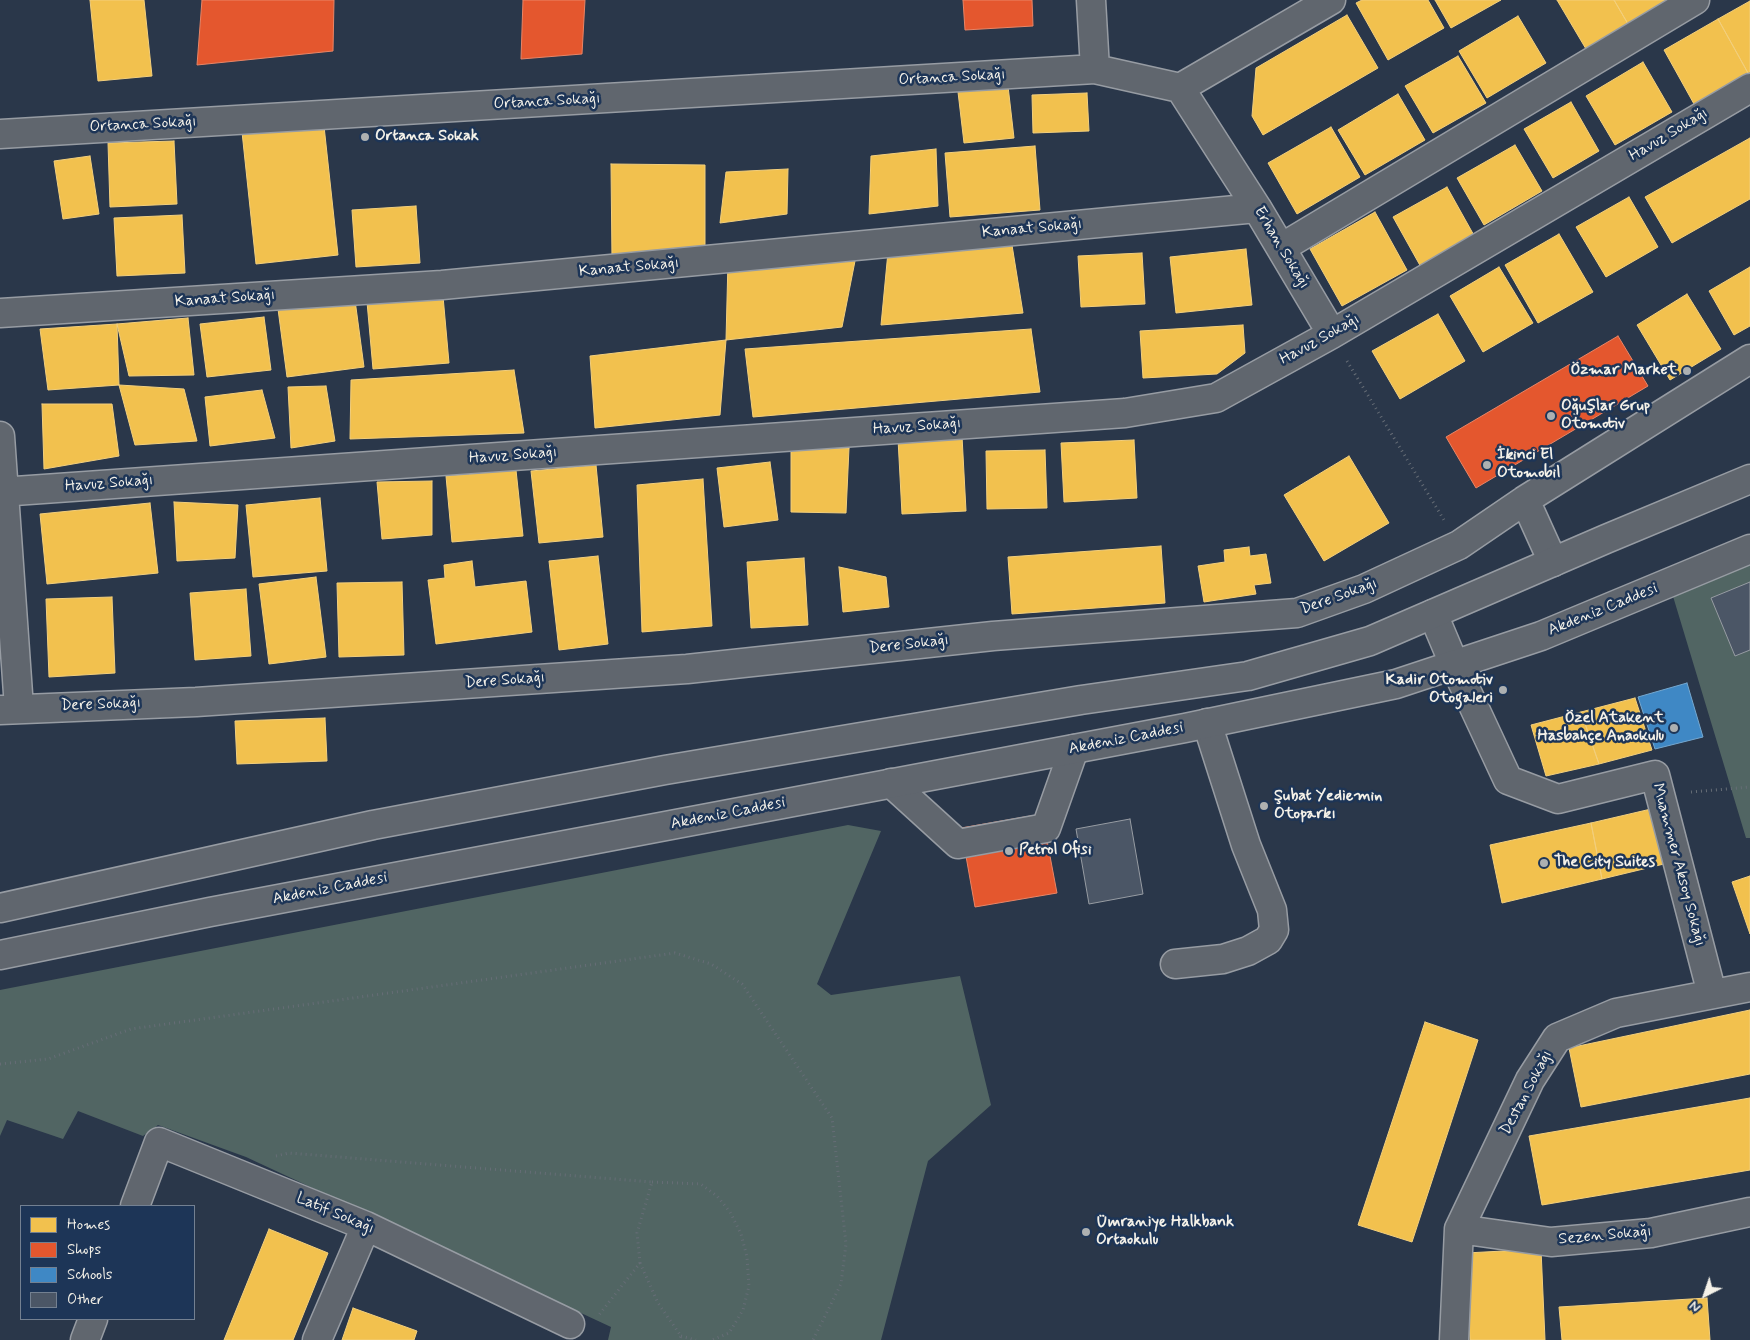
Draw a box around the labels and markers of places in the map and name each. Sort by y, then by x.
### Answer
place label: Ortanca Sokak [375,127,479,147]
marker: Ortanca Sokak [359,131,371,143]
place label: Özmar Market [1571,361,1677,381]
marker: Özmar Market [1681,365,1693,377]
place label: Oğuşlar Grup Otomotiv [1561,397,1650,435]
marker: Oğuşlar Grup Otomotiv [1545,410,1557,422]
place label: İkinci El Otomobil [1497,446,1560,484]
marker: İkinci El Otomobil [1481,459,1493,471]
place label: Kadir Otomotiv Otogaleri [1386,671,1493,709]
marker: Kadir Otomotiv Otogaleri [1497,684,1509,696]
place label: Özel Atakent Hasbahçe Anaokulu [1538,709,1664,747]
marker: Özel Atakent Hasbahçe Anaokulu [1668,722,1680,734]
place label: Şubat Yediemin Otoparkı [1274,787,1382,825]
marker: Şubat Yediemin Otoparkı [1258,800,1270,812]
place label: Petrol Ofisi [1019,841,1092,861]
marker: Petrol Ofisi [1003,845,1015,857]
place label: The City Suites [1554,853,1655,873]
marker: The City Suites [1538,857,1550,869]
place label: Ümraniye Halkbank Ortaokulu [1096,1213,1234,1251]
marker: Ümraniye Halkbank Ortaokulu [1080,1226,1092,1238]

